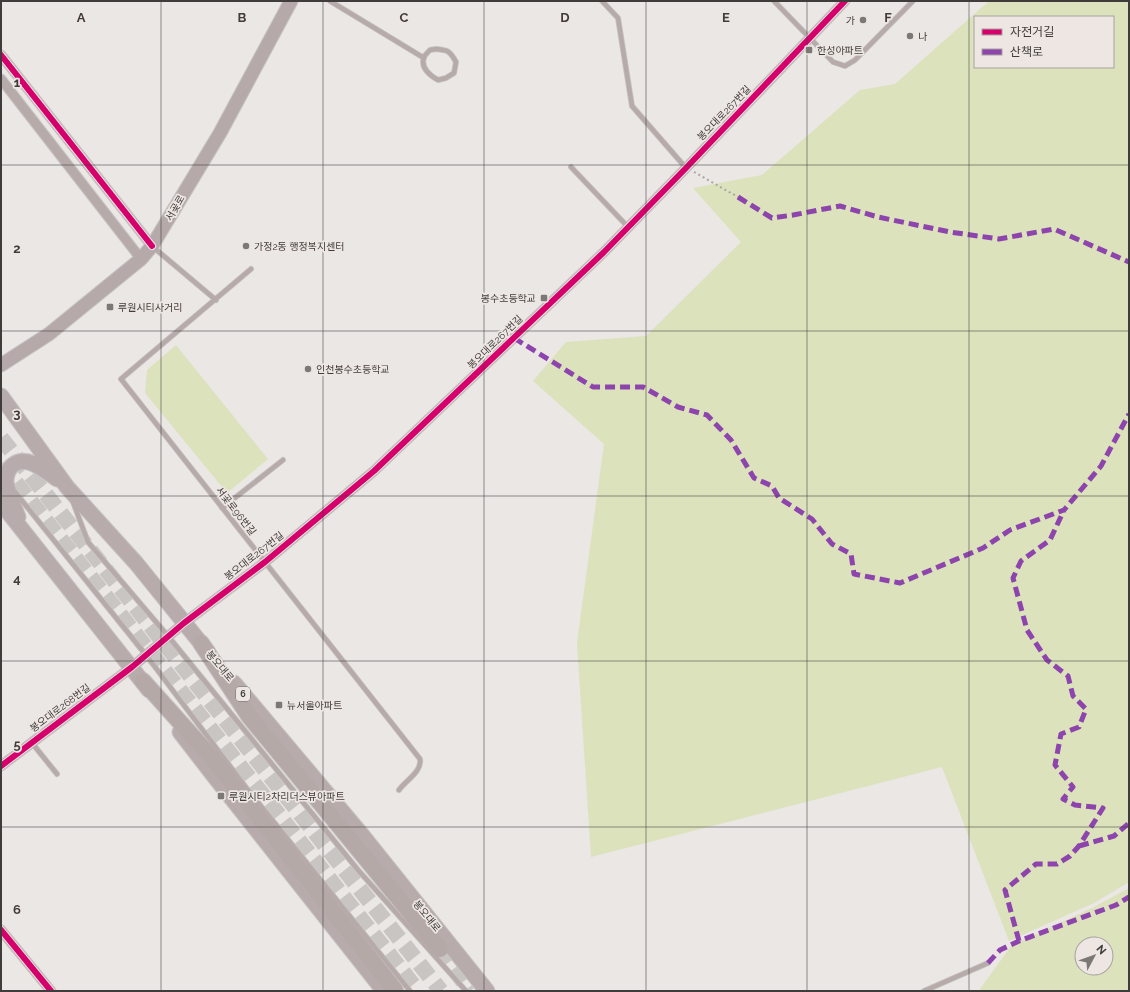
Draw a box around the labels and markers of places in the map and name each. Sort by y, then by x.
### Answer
place label: 가 [846,15,855,26]
marker: 가 [858,15,868,25]
marker: 나 [905,31,915,41]
place label: 나 [918,31,928,42]
marker: 한성아파트 [804,45,814,55]
place label: 한성아파트 [817,45,863,56]
marker: 가정2동 행정복지센터 [241,241,251,251]
place label: 가정2동 행정복지센터 [254,241,345,252]
place label: 봉수초등학교 [481,293,536,304]
marker: 봉수초등학교 [539,293,549,303]
marker: 루원시티사거리 [105,302,115,312]
place label: 루원시티사거리 [118,302,182,313]
marker: 인천봉수초등학교 [303,364,313,374]
place label: 인천봉수초등학교 [316,364,390,375]
marker: 뉴서울아파트 [274,700,284,710]
place label: 뉴서울아파트 [287,700,342,711]
marker: 루원시티2차리더스뷰아파트 [216,791,226,801]
place label: 루원시티2차리더스뷰아파트 [229,791,345,802]

